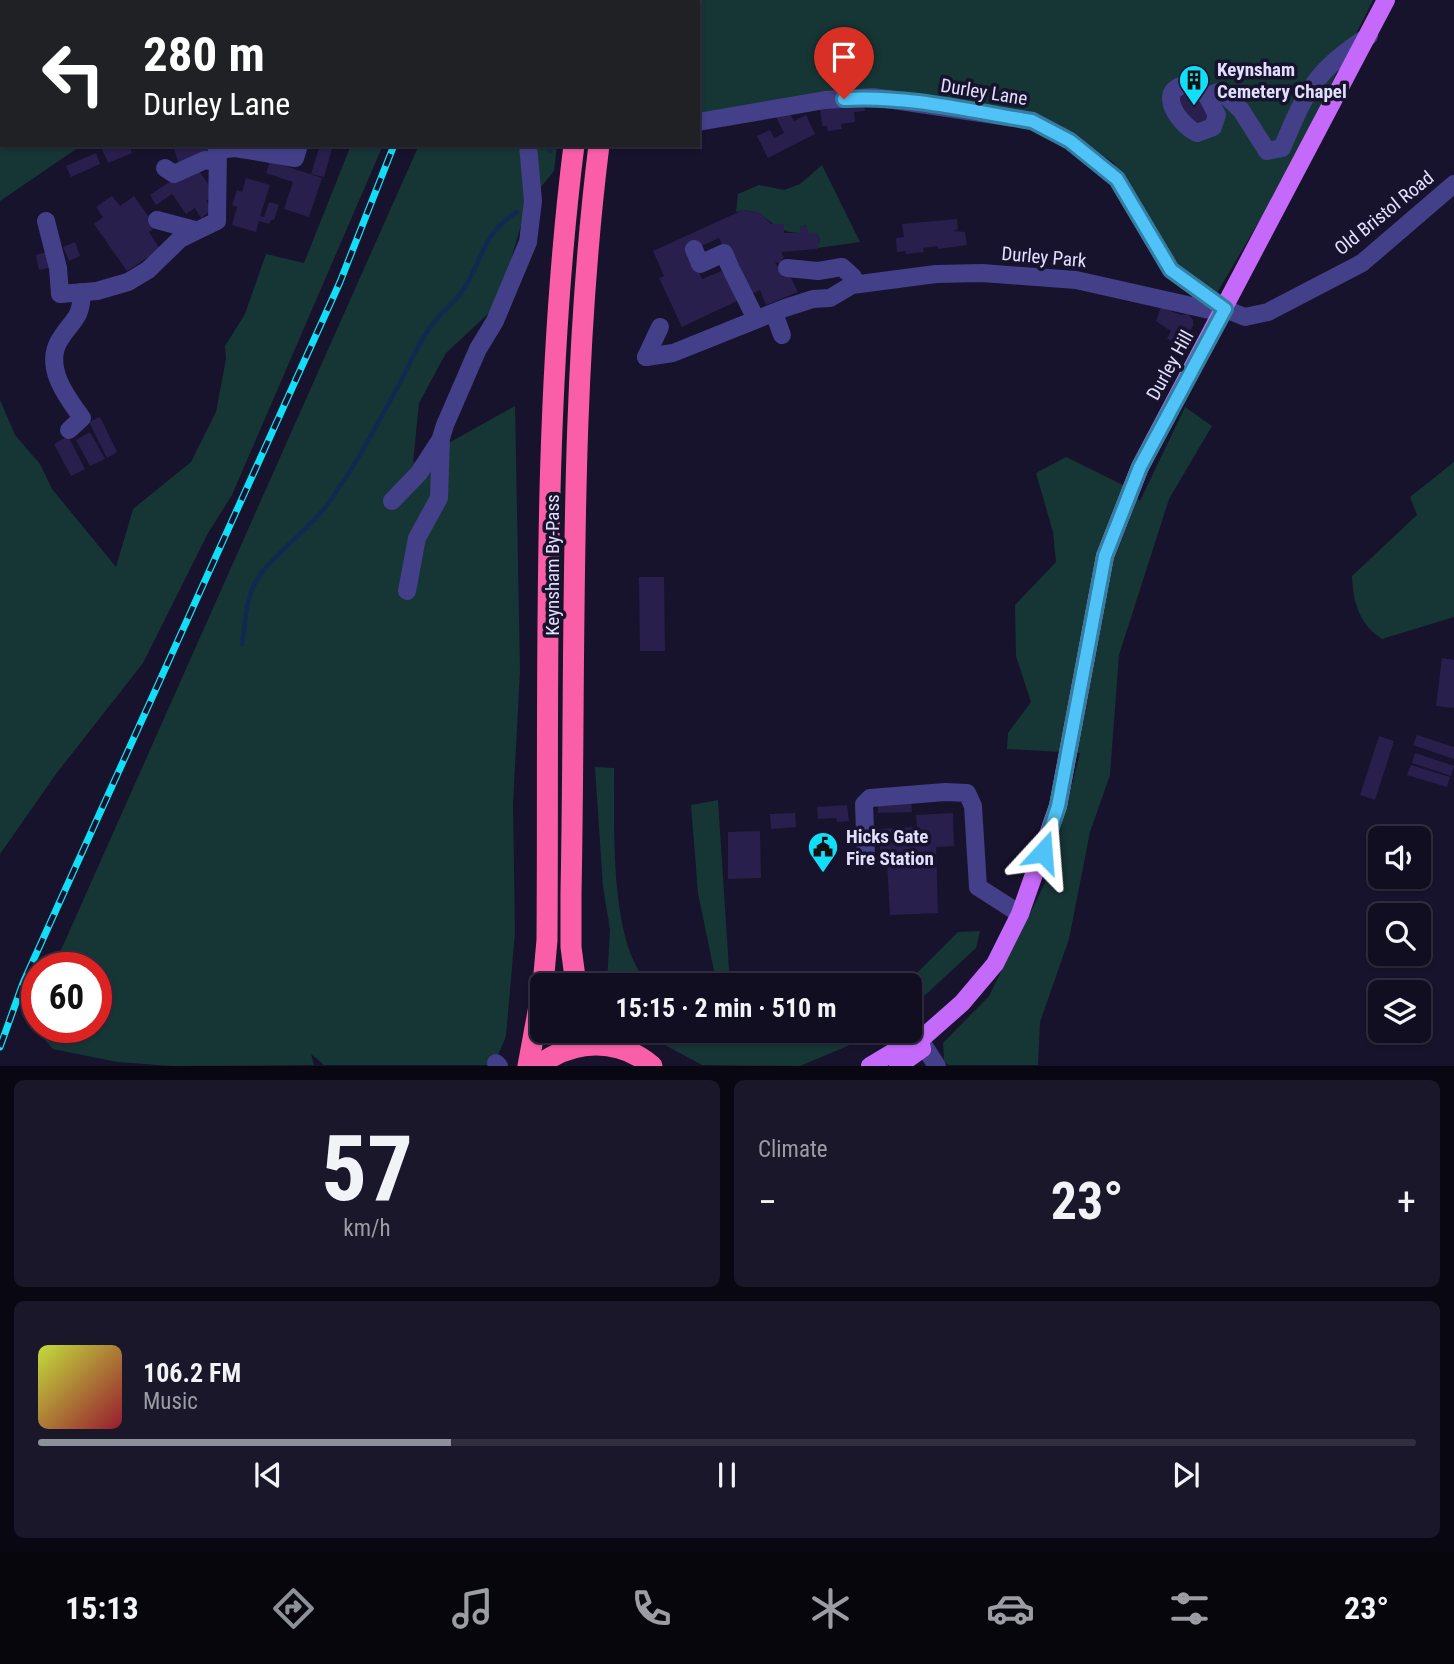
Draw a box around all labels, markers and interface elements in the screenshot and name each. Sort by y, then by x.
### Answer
text: 280 m [143,26,265,83]
pin [814,27,874,99]
icon: left [28,28,119,119]
icon: arrive [825,38,863,76]
place label: Keynsham Cemetery Chapel [1217,58,1347,103]
building icon: Keynsham Cemetery Chapel [1177,63,1211,107]
street label: Durley Lane [939,74,1029,110]
text: Durley Lane [143,85,290,123]
street label: Old Bristol Road [1330,166,1438,260]
street label: Durley Park [1001,242,1088,272]
street label: Durley Hill [1141,326,1199,404]
street label: Keynsham By-Pass [541,494,564,636]
position arrow [1006,815,1080,889]
place label: Hicks Gate Fire Station [846,825,934,870]
map controls [1368,826,1431,1043]
button: sound [1368,826,1431,889]
public building icon: Hicks Gate Fire Station [806,830,840,874]
button: search [1368,903,1431,966]
speed limit sign: 60 [21,952,112,1043]
button: layers [1368,980,1431,1043]
text: 15:15 · 2 min · 510 m [616,993,836,1023]
text: 57 [321,1116,413,1222]
text: Climate [758,1136,828,1163]
text: 23° [1051,1171,1123,1232]
text: − [758,1180,777,1224]
text: + [1397,1180,1416,1224]
text: km/h [343,1215,391,1242]
text: 106.2 FM [143,1358,241,1388]
text: Music [143,1388,198,1415]
icon: previous [249,1456,287,1494]
icon: pause [708,1456,746,1494]
icon: next [1167,1456,1205,1494]
icon: directions [269,1584,318,1633]
icon: music [448,1584,497,1633]
icon: phone [627,1584,676,1633]
icon: climate [806,1584,855,1633]
icon: car [986,1584,1035,1633]
icon: filters [1165,1584,1214,1633]
text: 15:13 [65,1589,139,1627]
text: 23° [1344,1589,1389,1627]

